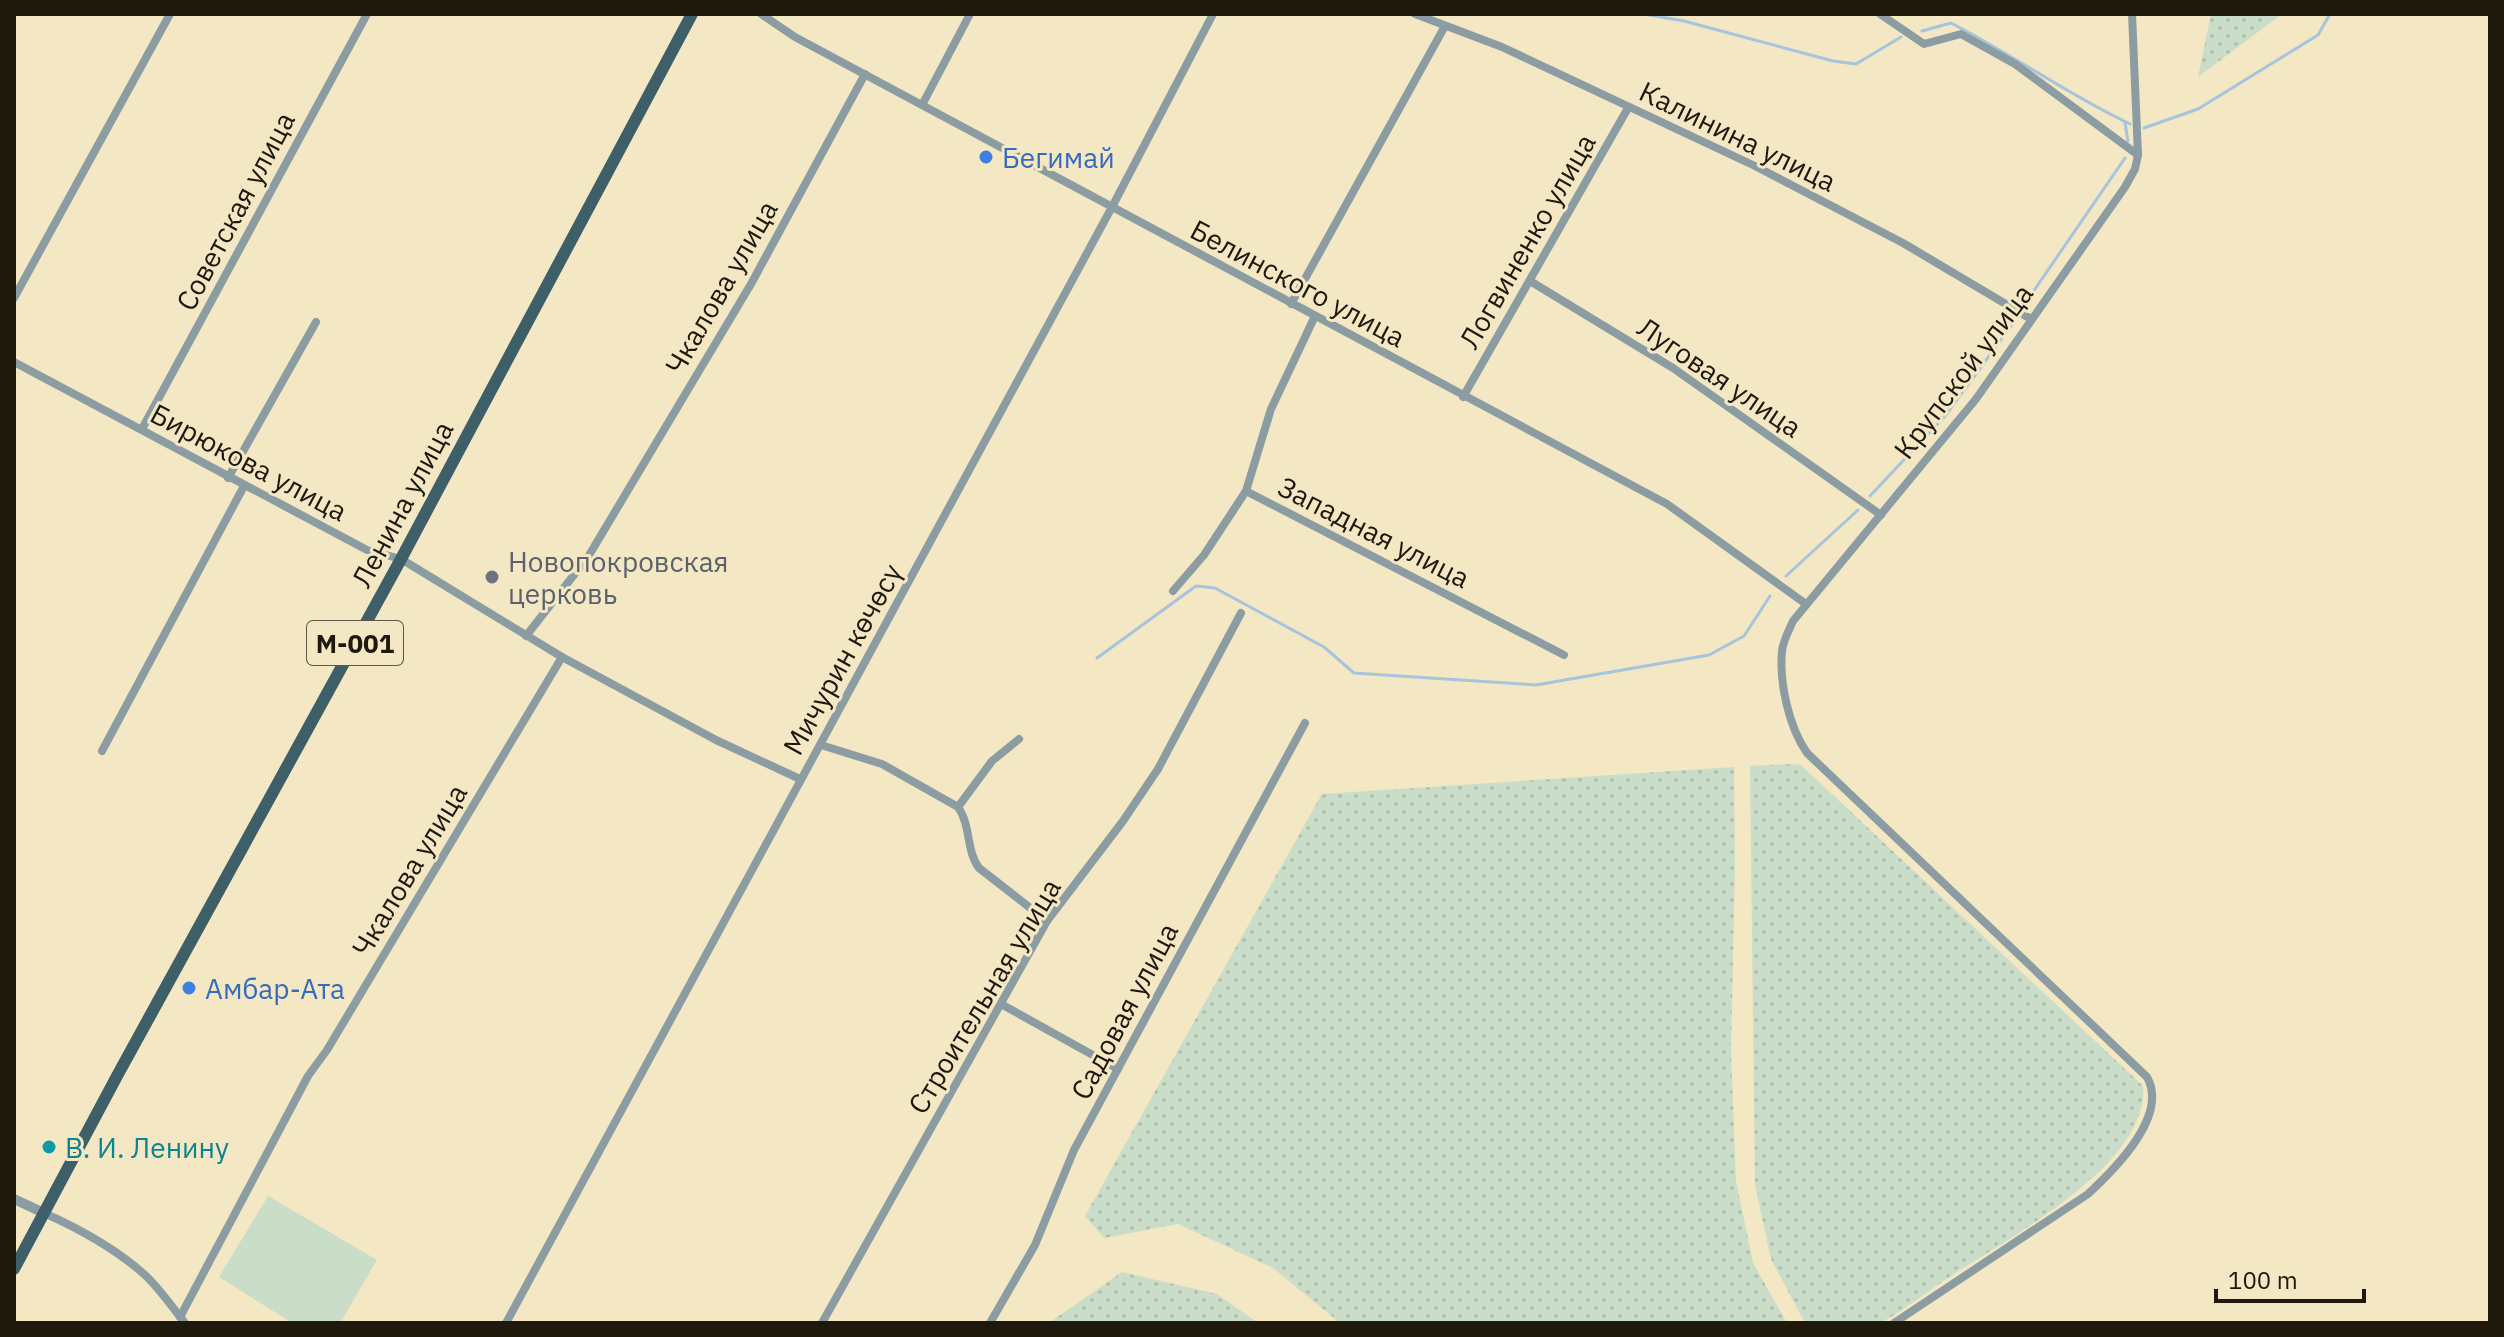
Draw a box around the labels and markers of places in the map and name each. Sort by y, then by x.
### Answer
place label: Бегимай [1002,139,1115,176]
marker: Бегимай [977,148,995,166]
place label: Новопокровская церковь [508,543,729,612]
marker: Новопокровская церковь [483,568,501,586]
place label: Амбар-Ата [205,970,345,1007]
marker: Амбар-Ата [180,979,198,997]
place label: В. И. Ленину [65,1129,229,1166]
marker: В. И. Ленину [40,1138,58,1156]

